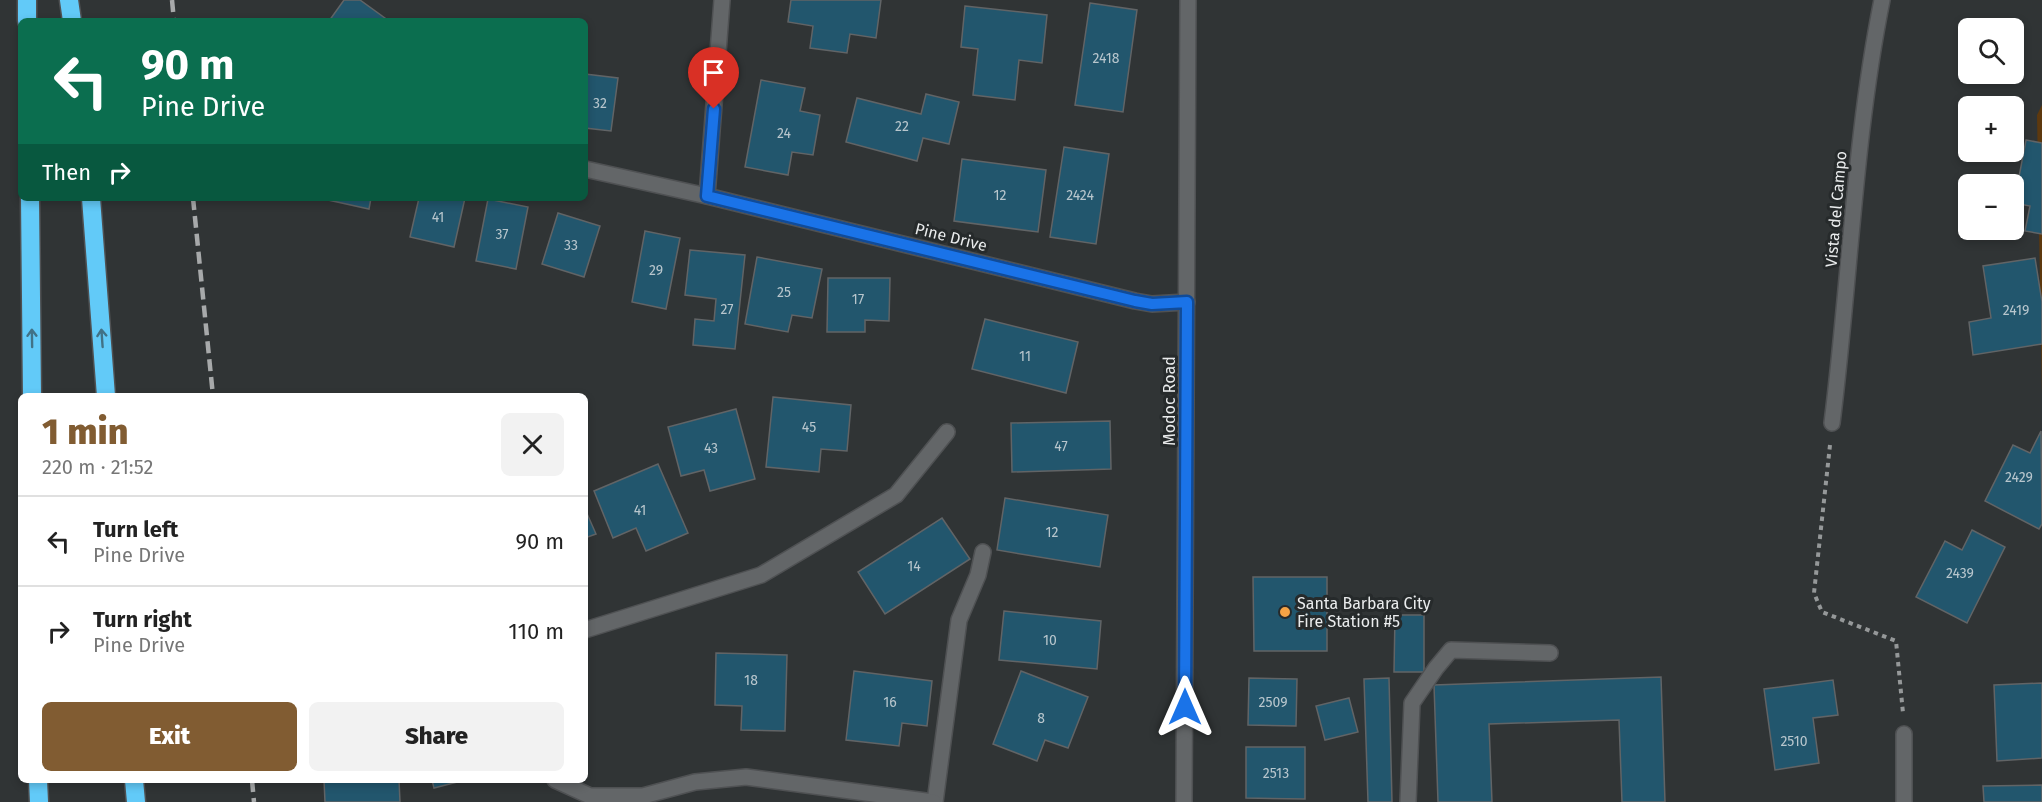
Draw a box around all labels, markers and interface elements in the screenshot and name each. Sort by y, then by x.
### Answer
map controls [1958,18,2024,240]
button: search [1958,18,2024,84]
text: 90 m [141,40,235,90]
icon: left [42,42,120,120]
pin [688,47,739,109]
house number: 2418 [1093,50,1120,67]
icon: arrive [697,56,730,89]
text: Pine Drive [141,91,265,123]
house number: 32 [593,95,607,112]
button: + [1958,96,2024,162]
house number: 22 [895,118,909,135]
house number: 24 [777,125,792,142]
street label: Vista del Campo [1821,150,1851,268]
icon: right [103,156,136,189]
text: Then [42,159,91,186]
button: − [1958,174,2024,240]
house number: 12 [994,187,1007,204]
house number: 2424 [1066,187,1094,204]
house number: 41 [432,209,444,226]
street label: Pine Drive [913,219,989,255]
house number: 37 [495,226,509,243]
house number: 33 [564,237,578,254]
house number: 29 [649,262,663,279]
house number: 25 [777,284,791,301]
house number: 17 [852,291,864,308]
house number: 27 [720,301,734,318]
house number: 2419 [2003,302,2029,319]
one-way arrow [26,328,37,348]
one-way arrow [96,328,107,348]
house number: 11 [1019,348,1031,365]
street label: Modoc Road [1160,356,1179,446]
text: 1 min [42,410,128,454]
button: close [501,413,564,476]
house number: 45 [802,419,816,436]
house number: 47 [1054,438,1068,455]
house number: 43 [704,440,718,457]
text: 220 m · 21:52 [42,455,153,479]
house number: 2429 [2005,469,2033,486]
house number: 41 [634,502,646,519]
text: Turn left [93,516,178,543]
house number: 12 [1046,524,1059,541]
icon: left [42,525,75,558]
text: 90 m [515,528,564,555]
text: Pine Drive [93,543,185,567]
house number: 14 [907,558,921,575]
house number: 2439 [1946,565,1974,582]
place label: Santa Barbara City Fire Station #5 [1297,594,1431,631]
marker: Santa Barbara City Fire Station #5 [1278,605,1292,619]
text: Turn right [93,606,192,633]
icon: right [42,615,75,648]
text: 110 m [508,618,564,645]
house number: 10 [1043,632,1057,649]
text: Pine Drive [93,633,185,657]
house number: 18 [744,672,758,689]
position arrow [1153,675,1217,739]
house number: 16 [883,694,897,711]
house number: 2509 [1259,694,1287,711]
button: Exit [42,702,297,771]
button: Share [309,702,564,771]
house number: 8 [1037,710,1045,727]
house number: 2510 [1780,733,1808,750]
house number: 2513 [1263,765,1289,782]

